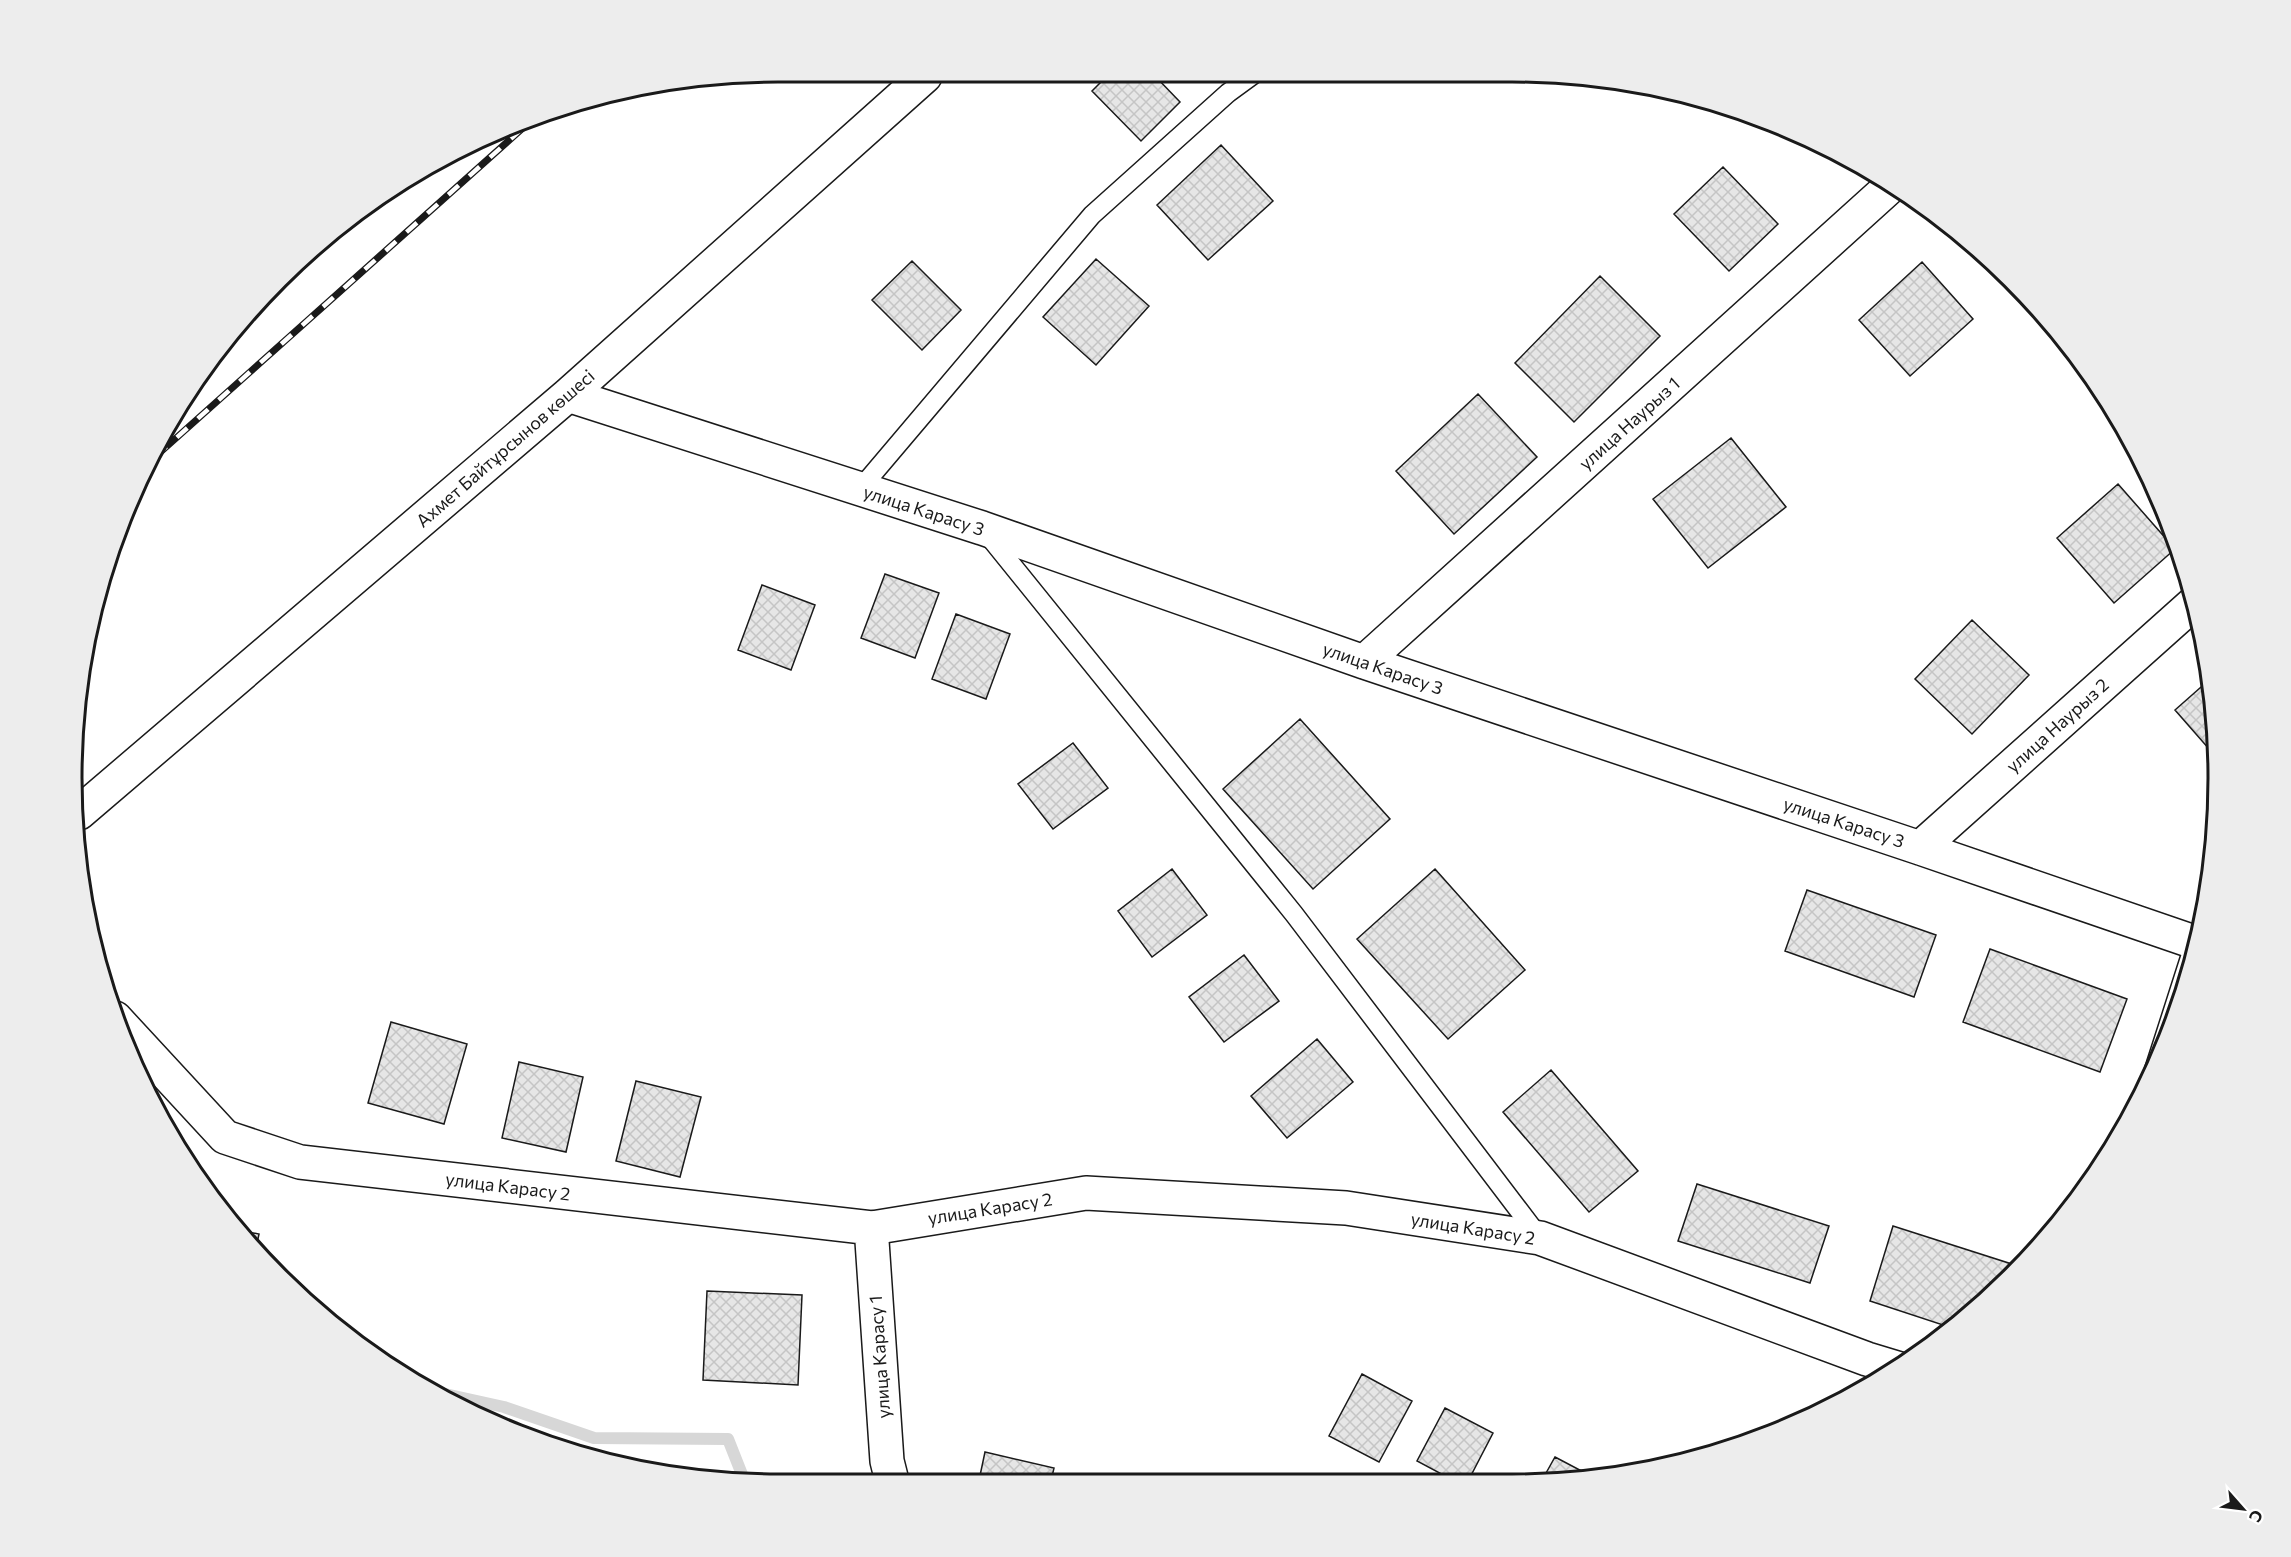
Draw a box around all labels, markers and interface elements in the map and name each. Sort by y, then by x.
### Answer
street label: Ахмет Байтұрсынов көшесі [411,364,599,532]
street label: улица Наурыз 1 [1574,372,1684,474]
street label: улица Карасу 3 [861,480,987,540]
street label: улица Карасу 3 [1320,637,1446,699]
street label: улица Наурыз 2 [2001,673,2113,777]
street label: улица Карасу 3 [1781,792,1907,852]
street label: улица Карасу 2 [444,1167,572,1205]
street label: улица Карасу 2 [926,1187,1054,1229]
street label: улица Карасу 2 [1409,1207,1537,1249]
street label: улица Карасу 1 [864,1295,894,1419]
north arrow [2213,1479,2273,1539]
text: С [2246,1507,2268,1526]

